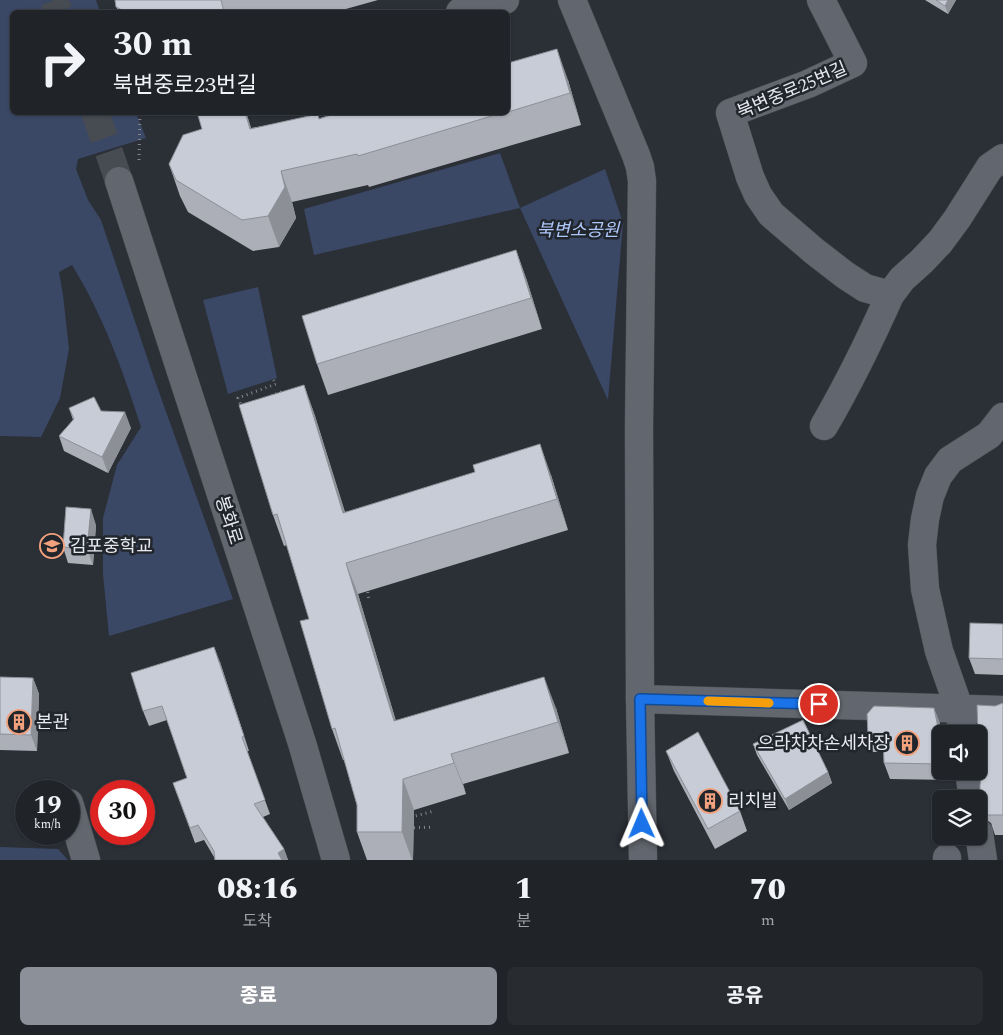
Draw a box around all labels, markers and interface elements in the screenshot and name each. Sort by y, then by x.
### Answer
text: 30 m [113,18,193,71]
icon: right [30,30,95,95]
street label: 북변중로25번길 [733,55,851,126]
text: 북변중로23번길 [113,69,256,102]
park label: 북변소공원 [537,217,621,244]
street label: 봉화로 [208,492,249,548]
school or university icon: 김포중학교 [39,533,65,559]
place label: 김포중학교 [70,533,153,560]
pin [798,683,840,725]
icon: arrive [805,690,833,718]
building icon: 본관 [6,709,32,735]
place label: 본관 [36,709,70,736]
map controls [932,725,987,845]
button: sound [932,725,987,780]
place label: 으라차차손세차장 [758,730,890,757]
building icon: 으라차차손세차장 [894,730,920,756]
speed limit sign: 30 [90,780,155,845]
text: 19 [33,787,62,825]
building icon: 리치빌 [697,788,723,814]
place label: 리치빌 [728,788,778,815]
button: layers [932,790,987,845]
position arrow [615,797,667,849]
text: km/h [34,815,61,834]
text: 08:16 [217,866,298,912]
text: 1 [515,866,533,912]
text: 70 [750,867,786,913]
text: m [761,908,775,932]
text: 도착 [243,909,272,933]
text: 분 [516,909,531,933]
button: 종료 [20,967,497,1025]
button: 공유 [507,967,983,1025]

